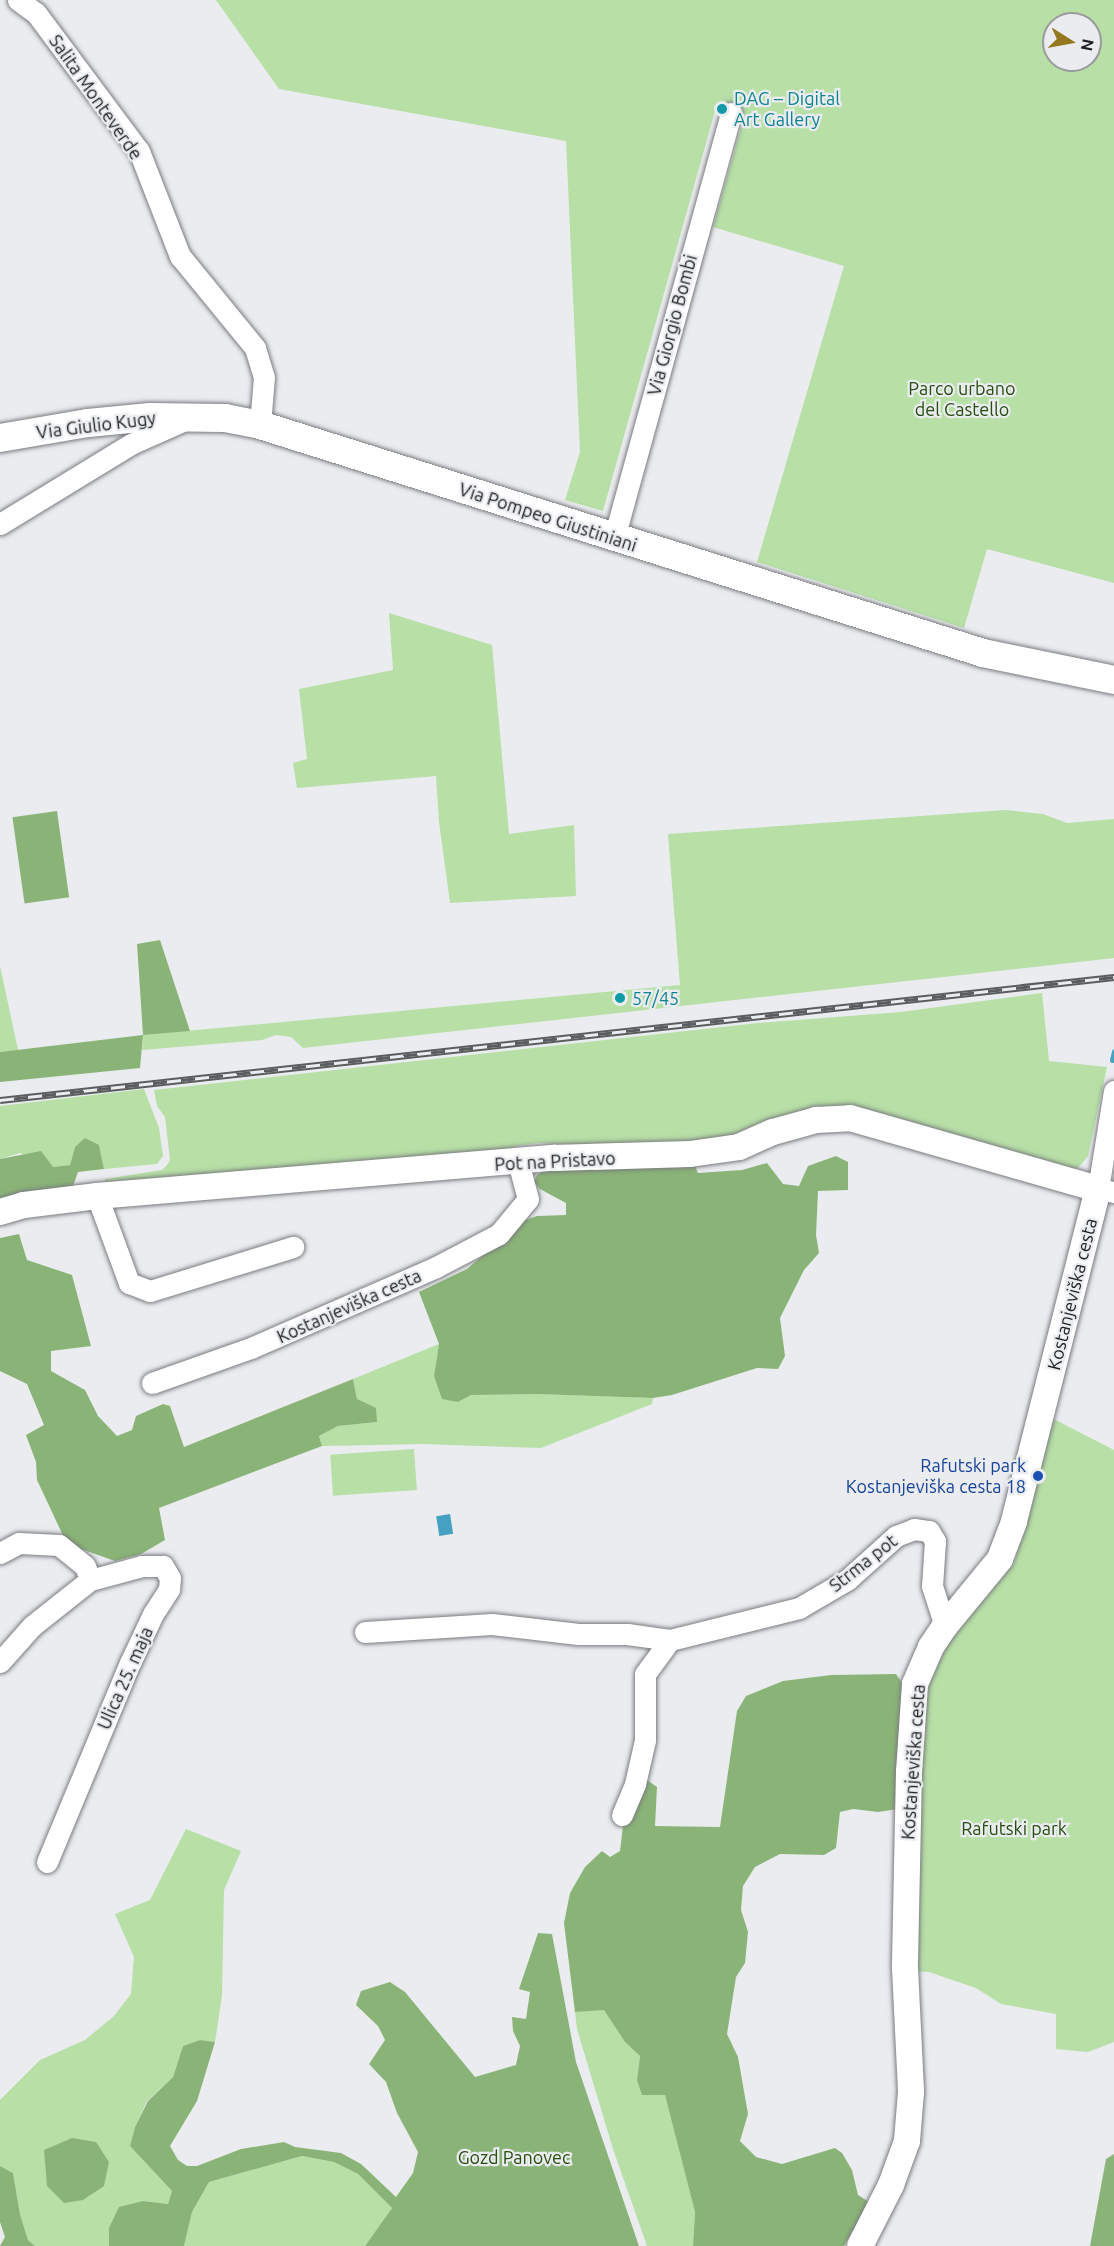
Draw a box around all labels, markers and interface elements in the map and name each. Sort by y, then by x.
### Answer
north arrow [1042,12,1102,72]
street label: Salita Monteverde [45,30,147,164]
text: N [1078,37,1098,53]
place label: DAG – Digital Art Gallery [734,88,840,130]
marker: DAG – Digital Art Gallery [715,102,729,116]
street label: Via Giorgio Bombi [643,252,701,398]
park label: Parco urbano del Castello [908,378,1016,420]
street label: Via Giulio Kugy [35,407,157,443]
street label: Via Pompeo Giustiniani [456,478,640,556]
place label: 57/45 [632,987,679,1009]
marker: 57/45 [613,991,627,1005]
street label: Pot na Pristavo [494,1147,616,1175]
street label: Kostanjeviška cesta [1043,1216,1101,1372]
street label: Kostanjeviška cesta [273,1264,425,1348]
place label: Rafutski park Kostanjeviška cesta 18 [846,1455,1026,1498]
marker: Rafutski park Kostanjeviška cesta 18 [1031,1469,1045,1483]
street label: Strma pot [825,1530,901,1596]
street label: Ulica 25. maja [93,1623,157,1733]
street label: Kostanjeviška cesta [897,1684,929,1840]
park label: Rafutski park [961,1817,1067,1839]
park label: Gozd Panovec [458,2146,570,2168]

